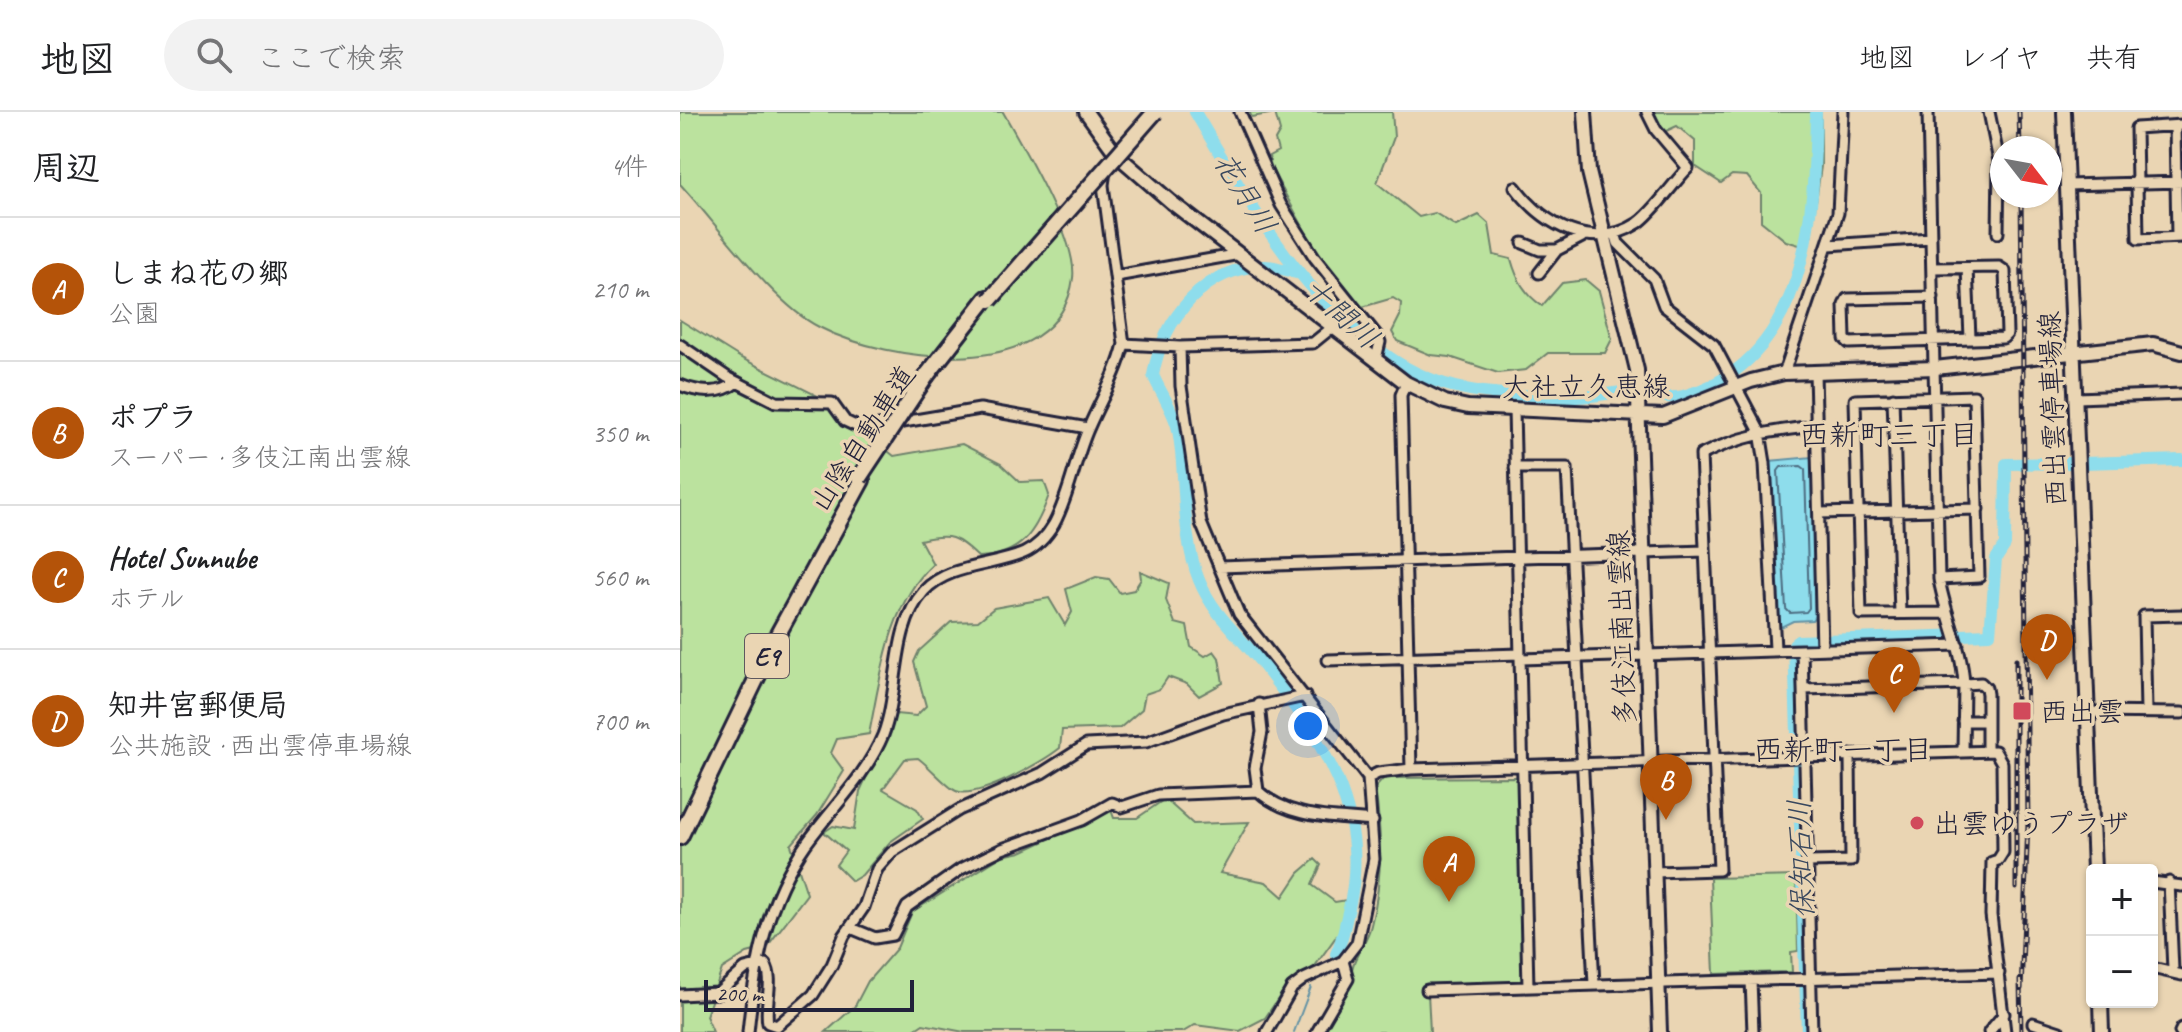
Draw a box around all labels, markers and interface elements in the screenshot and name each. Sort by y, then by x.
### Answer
search box [164,19,724,91]
icon: search [192,33,236,77]
text: 地図 [40,36,116,83]
text: ここで検索 [256,39,406,77]
text: 地図 [1859,40,1915,75]
text: レイヤ [1959,40,2042,75]
text: 共有 [2086,40,2142,75]
north arrow [1990,136,2062,208]
water label: 花月川 [1205,145,1285,241]
text: 周辺 [32,146,100,189]
text: 4件 [610,150,648,183]
text: しまね花の郷 [108,254,288,292]
water label: 十間川 [1295,269,1387,357]
text: A [51,273,65,306]
text: 210 m [592,273,648,306]
text: 公園 [108,297,160,330]
street label: 西出雲停車場線 [2032,310,2073,508]
street label: 山陰自動車道 [802,358,923,518]
street label: 大社立久恵線 [1502,369,1670,404]
text: ポプラ [108,398,198,436]
district label: 西新町三丁目 [1799,416,1979,454]
text: B [51,417,65,450]
text: 350 m [592,417,648,450]
text: スーパー · 多伎江南出雲線 [108,441,410,474]
street label: 多伎江南出雲線 [1601,529,1642,727]
text: Hotel Sunnube [108,539,256,577]
text: C [52,561,64,594]
text: 560 m [592,561,648,594]
text: ホテル [108,582,185,615]
pin: D [2021,614,2073,680]
road number: E9 [745,634,789,678]
pin: C [1868,647,1920,713]
text: 知井宮郵便局 [108,686,288,724]
place label: 西出雲 [2040,694,2124,729]
marker: 西出雲 [2011,700,2033,722]
text: D [50,705,66,738]
text: 700 m [592,705,648,738]
your location [1288,706,1328,746]
text: 公共施設 · 西出雲停車場線 [108,729,411,762]
district label: 西新町一丁目 [1753,731,1933,769]
pin: B [1640,754,1692,820]
water label: 保知石川 [1780,798,1822,920]
place label: 出雲ゆうプラザ [1933,806,2129,841]
marker: 出雲ゆうプラザ [1908,814,1926,832]
pin: A [1423,836,1475,902]
map controls [2086,864,2158,1008]
button: + [2086,864,2158,936]
button: − [2086,936,2158,1008]
scale bar [704,976,914,1012]
text: 200 m [716,980,763,1008]

